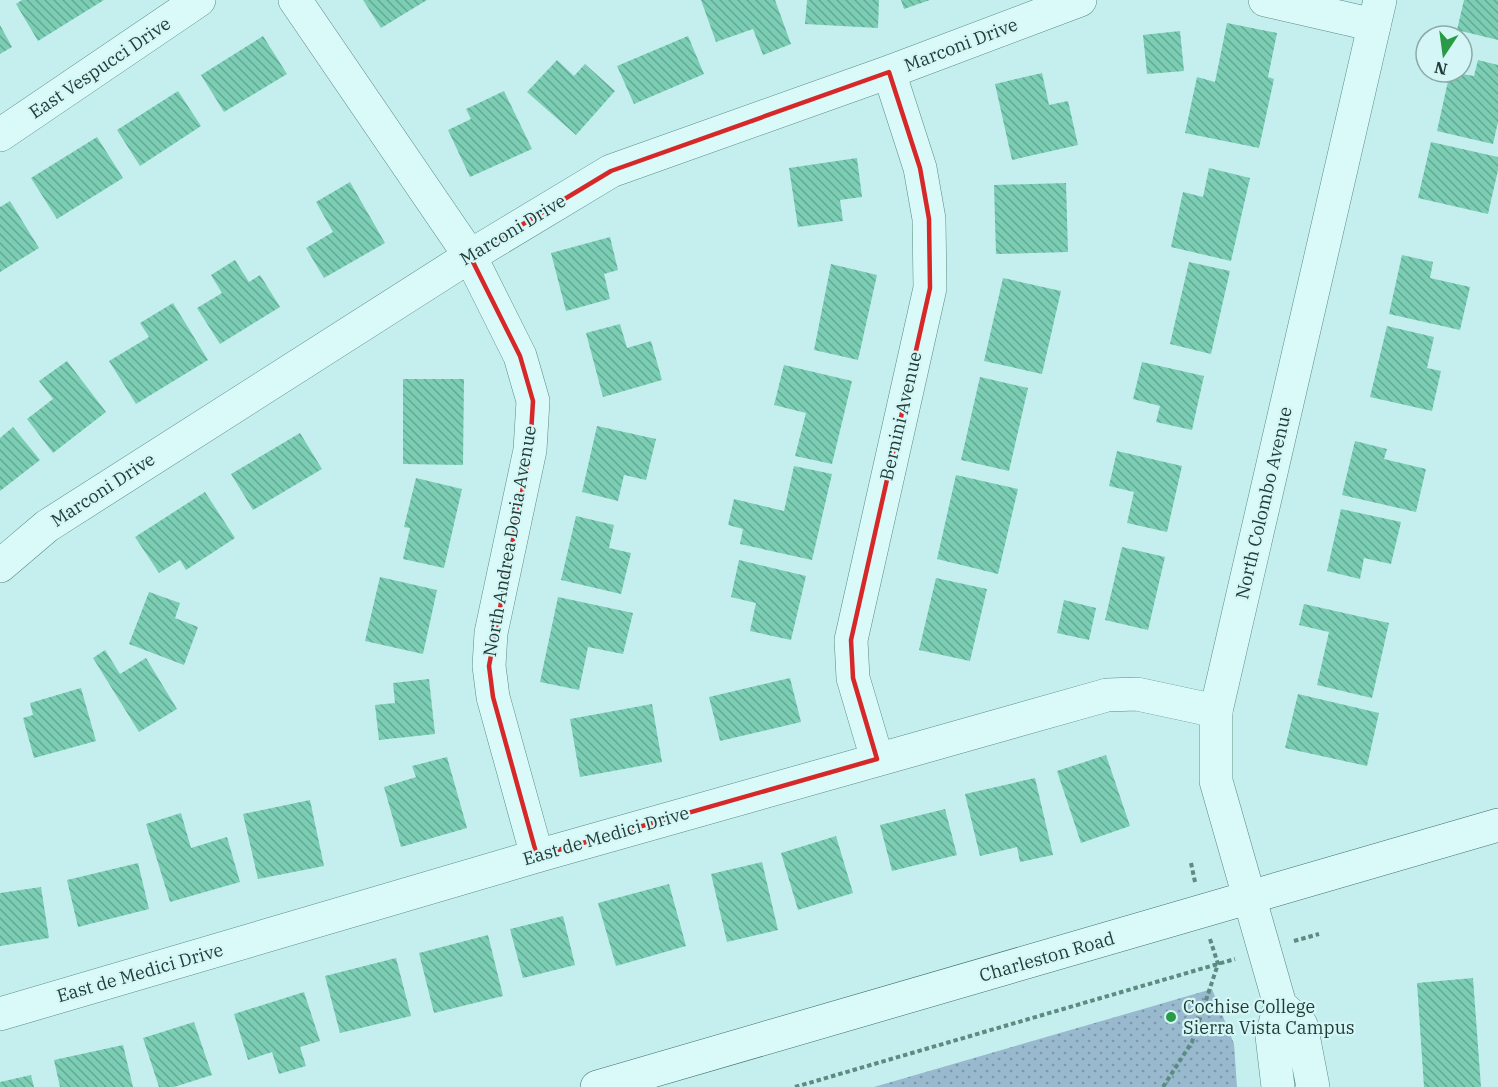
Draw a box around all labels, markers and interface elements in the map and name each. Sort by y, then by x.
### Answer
street label: East Vespucci Drive [25,12,175,123]
street label: Marconi Drive [901,12,1021,77]
north arrow [1414,24,1474,84]
text: N [1432,57,1449,80]
street label: Marconi Drive [456,189,570,270]
street label: Bernini Avenue [875,349,927,483]
street label: North Colombo Avenue [1230,404,1297,601]
street label: North Andrea Doria Avenue [478,424,541,658]
street label: Marconi Drive [46,447,159,532]
street label: East de Medici Drive [520,801,692,870]
street label: Charleston Road [977,926,1117,987]
street label: East de Medici Drive [54,938,226,1007]
place label: Cochise College Sierra Vista Campus [1183,995,1355,1039]
marker: Cochise College Sierra Vista Campus [1164,1010,1178,1024]

